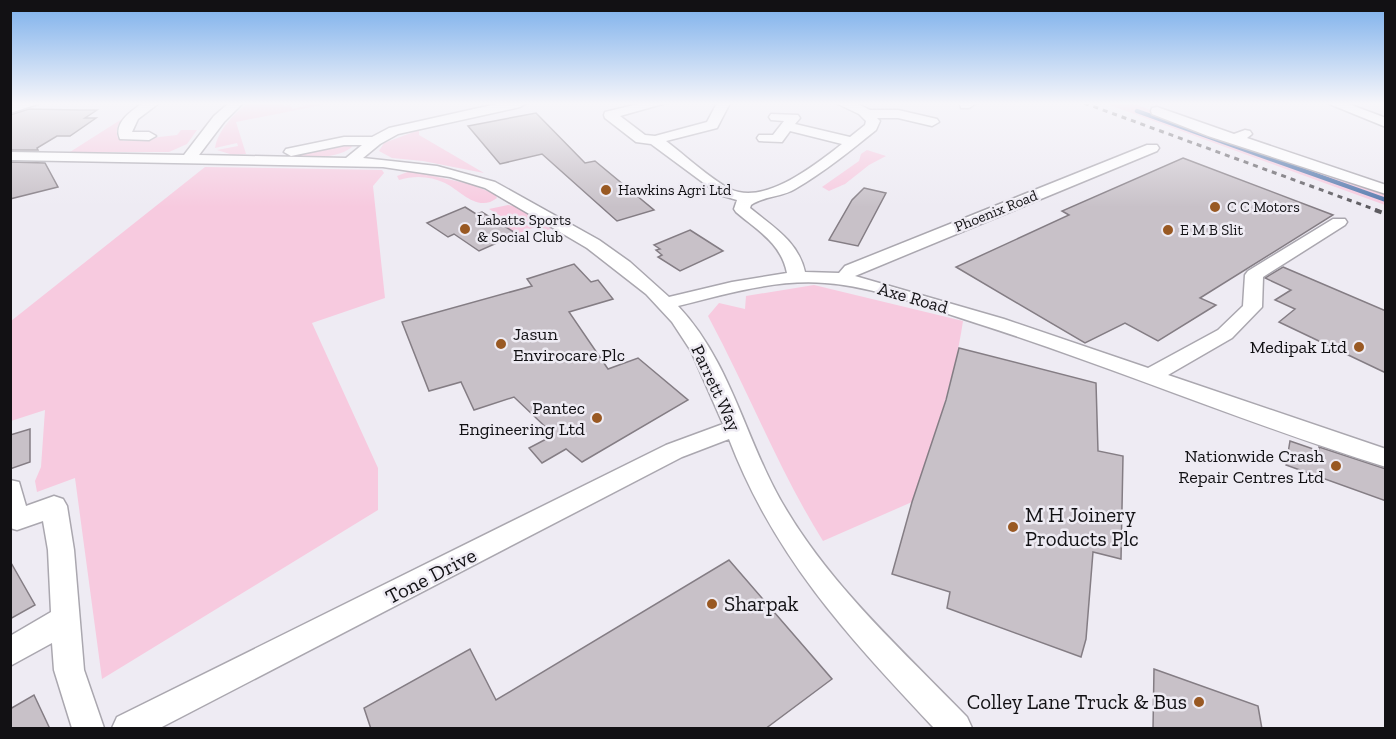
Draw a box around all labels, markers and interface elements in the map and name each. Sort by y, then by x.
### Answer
place label: Hawkins Agri Ltd [618,181,732,199]
marker: Hawkins Agri Ltd [599,183,613,197]
street label: Phoenix Road [952,186,1041,236]
place label: C C Motors [1227,198,1300,216]
marker: C C Motors [1208,200,1222,214]
place label: Labatts Sports & Social Club [477,211,571,246]
place label: E M B Slit [1180,221,1244,239]
marker: Labatts Sports & Social Club [458,222,472,236]
marker: E M B Slit [1161,223,1175,237]
street label: Axe Road [875,278,951,319]
place label: Jasun Envirocare Plc [513,323,625,366]
place label: Medipak Ltd [1250,336,1347,358]
marker: Jasun Envirocare Plc [494,337,508,351]
marker: Medipak Ltd [1352,340,1366,354]
street label: Parrett Way [686,341,746,435]
place label: Pantec Engineering Ltd [459,397,585,440]
marker: Pantec Engineering Ltd [590,411,604,425]
place label: Nationwide Crash Repair Centres Ltd [1178,445,1324,488]
marker: Nationwide Crash Repair Centres Ltd [1329,459,1343,473]
place label: M H Joinery Products Plc [1025,502,1139,551]
marker: M H Joinery Products Plc [1006,520,1020,534]
street label: Tone Drive [381,542,480,609]
place label: Sharpak [724,591,799,616]
marker: Sharpak [705,597,719,611]
place label: Colley Lane Truck & Bus [967,689,1187,714]
marker: Colley Lane Truck & Bus [1192,695,1206,709]

